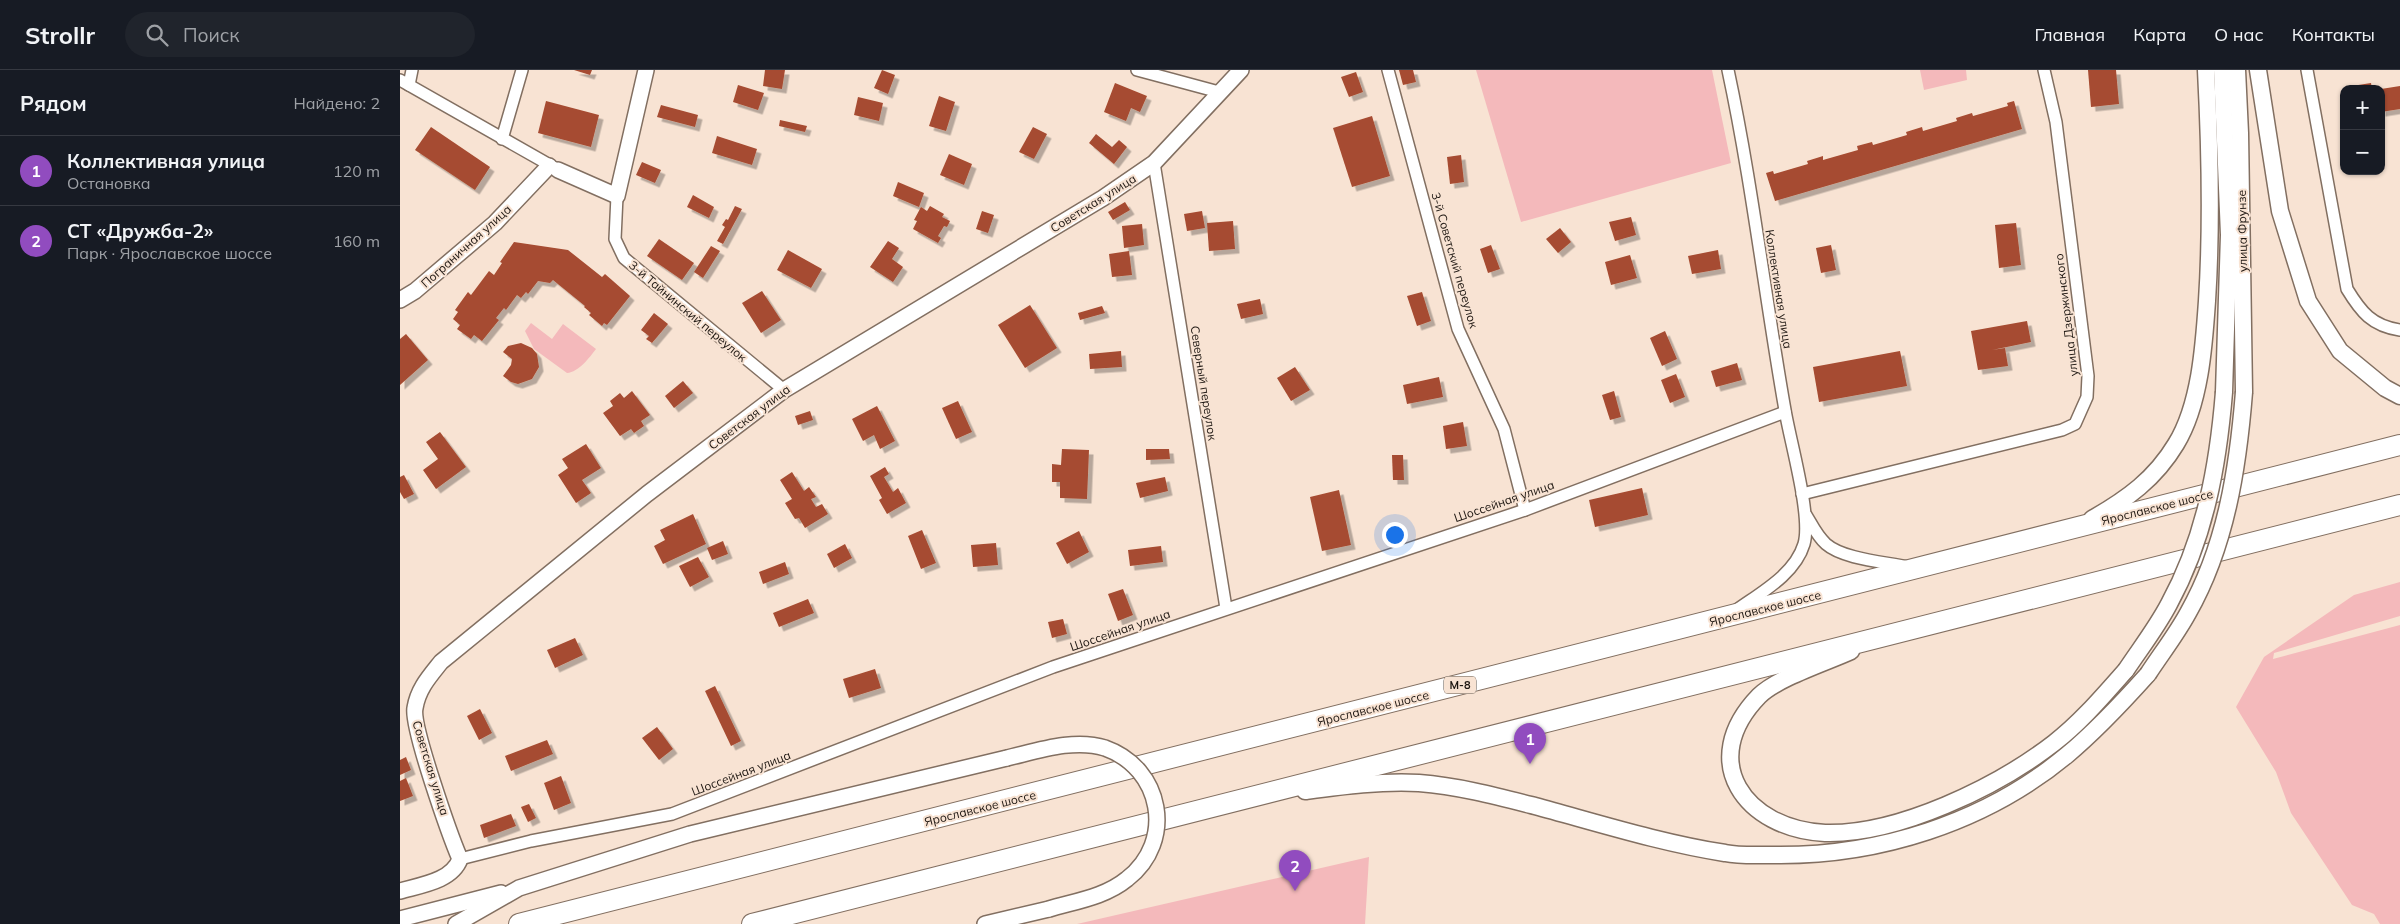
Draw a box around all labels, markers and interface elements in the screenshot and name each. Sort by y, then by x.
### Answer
search box [125,12,475,57]
text: Strollr [25,20,95,50]
icon: search [143,21,171,49]
text: Поиск [183,23,240,47]
text: Главная [2035,23,2105,46]
text: Карта [2133,23,2186,46]
text: О нас [2214,23,2264,46]
text: Контакты [2292,23,2375,46]
map controls [2340,85,2385,175]
button: + [2340,85,2385,130]
text: Рядом [20,90,87,116]
text: Найдено: 2 [294,93,380,113]
button: − [2340,130,2385,175]
text: Коллективная улица [67,149,265,173]
text: 1 [31,161,41,181]
text: 120 m [333,161,380,181]
street label: Советская улица [1047,171,1139,235]
text: Остановка [67,173,151,193]
street label: улица Фрунзе [2234,189,2250,272]
street label: 3-й Советский переулок [1428,190,1482,330]
street label: Пограничная улица [418,201,514,291]
text: СТ «Дружба-2» [67,219,213,243]
street label: Коллективная улица [1762,228,1796,350]
text: 2 [31,231,41,251]
text: 160 m [333,231,380,251]
text: Парк · Ярославское шоссе [67,243,272,263]
street label: улица Дзержинского [2051,253,2081,377]
street label: 3-й Тайнинский переулок [626,257,750,365]
street label: Северный переулок [1188,325,1221,442]
street label: Советская улица [705,381,793,453]
street label: Шоссейная улица [1452,477,1556,525]
street label: Ярославское шоссе [2100,486,2215,528]
your location [1382,522,1408,548]
street label: Ярославское шоссе [1708,587,1823,629]
street label: Шоссейная улица [1068,606,1172,654]
road number: М-8 [1444,676,1476,694]
street label: Ярославское шоссе [1316,687,1431,729]
street label: Советская улица [409,719,453,817]
pin: 1 [1514,723,1546,764]
street label: Шоссейная улица [689,747,793,799]
street label: Ярославское шоссе [923,787,1038,829]
pin: 2 [1279,850,1311,891]

